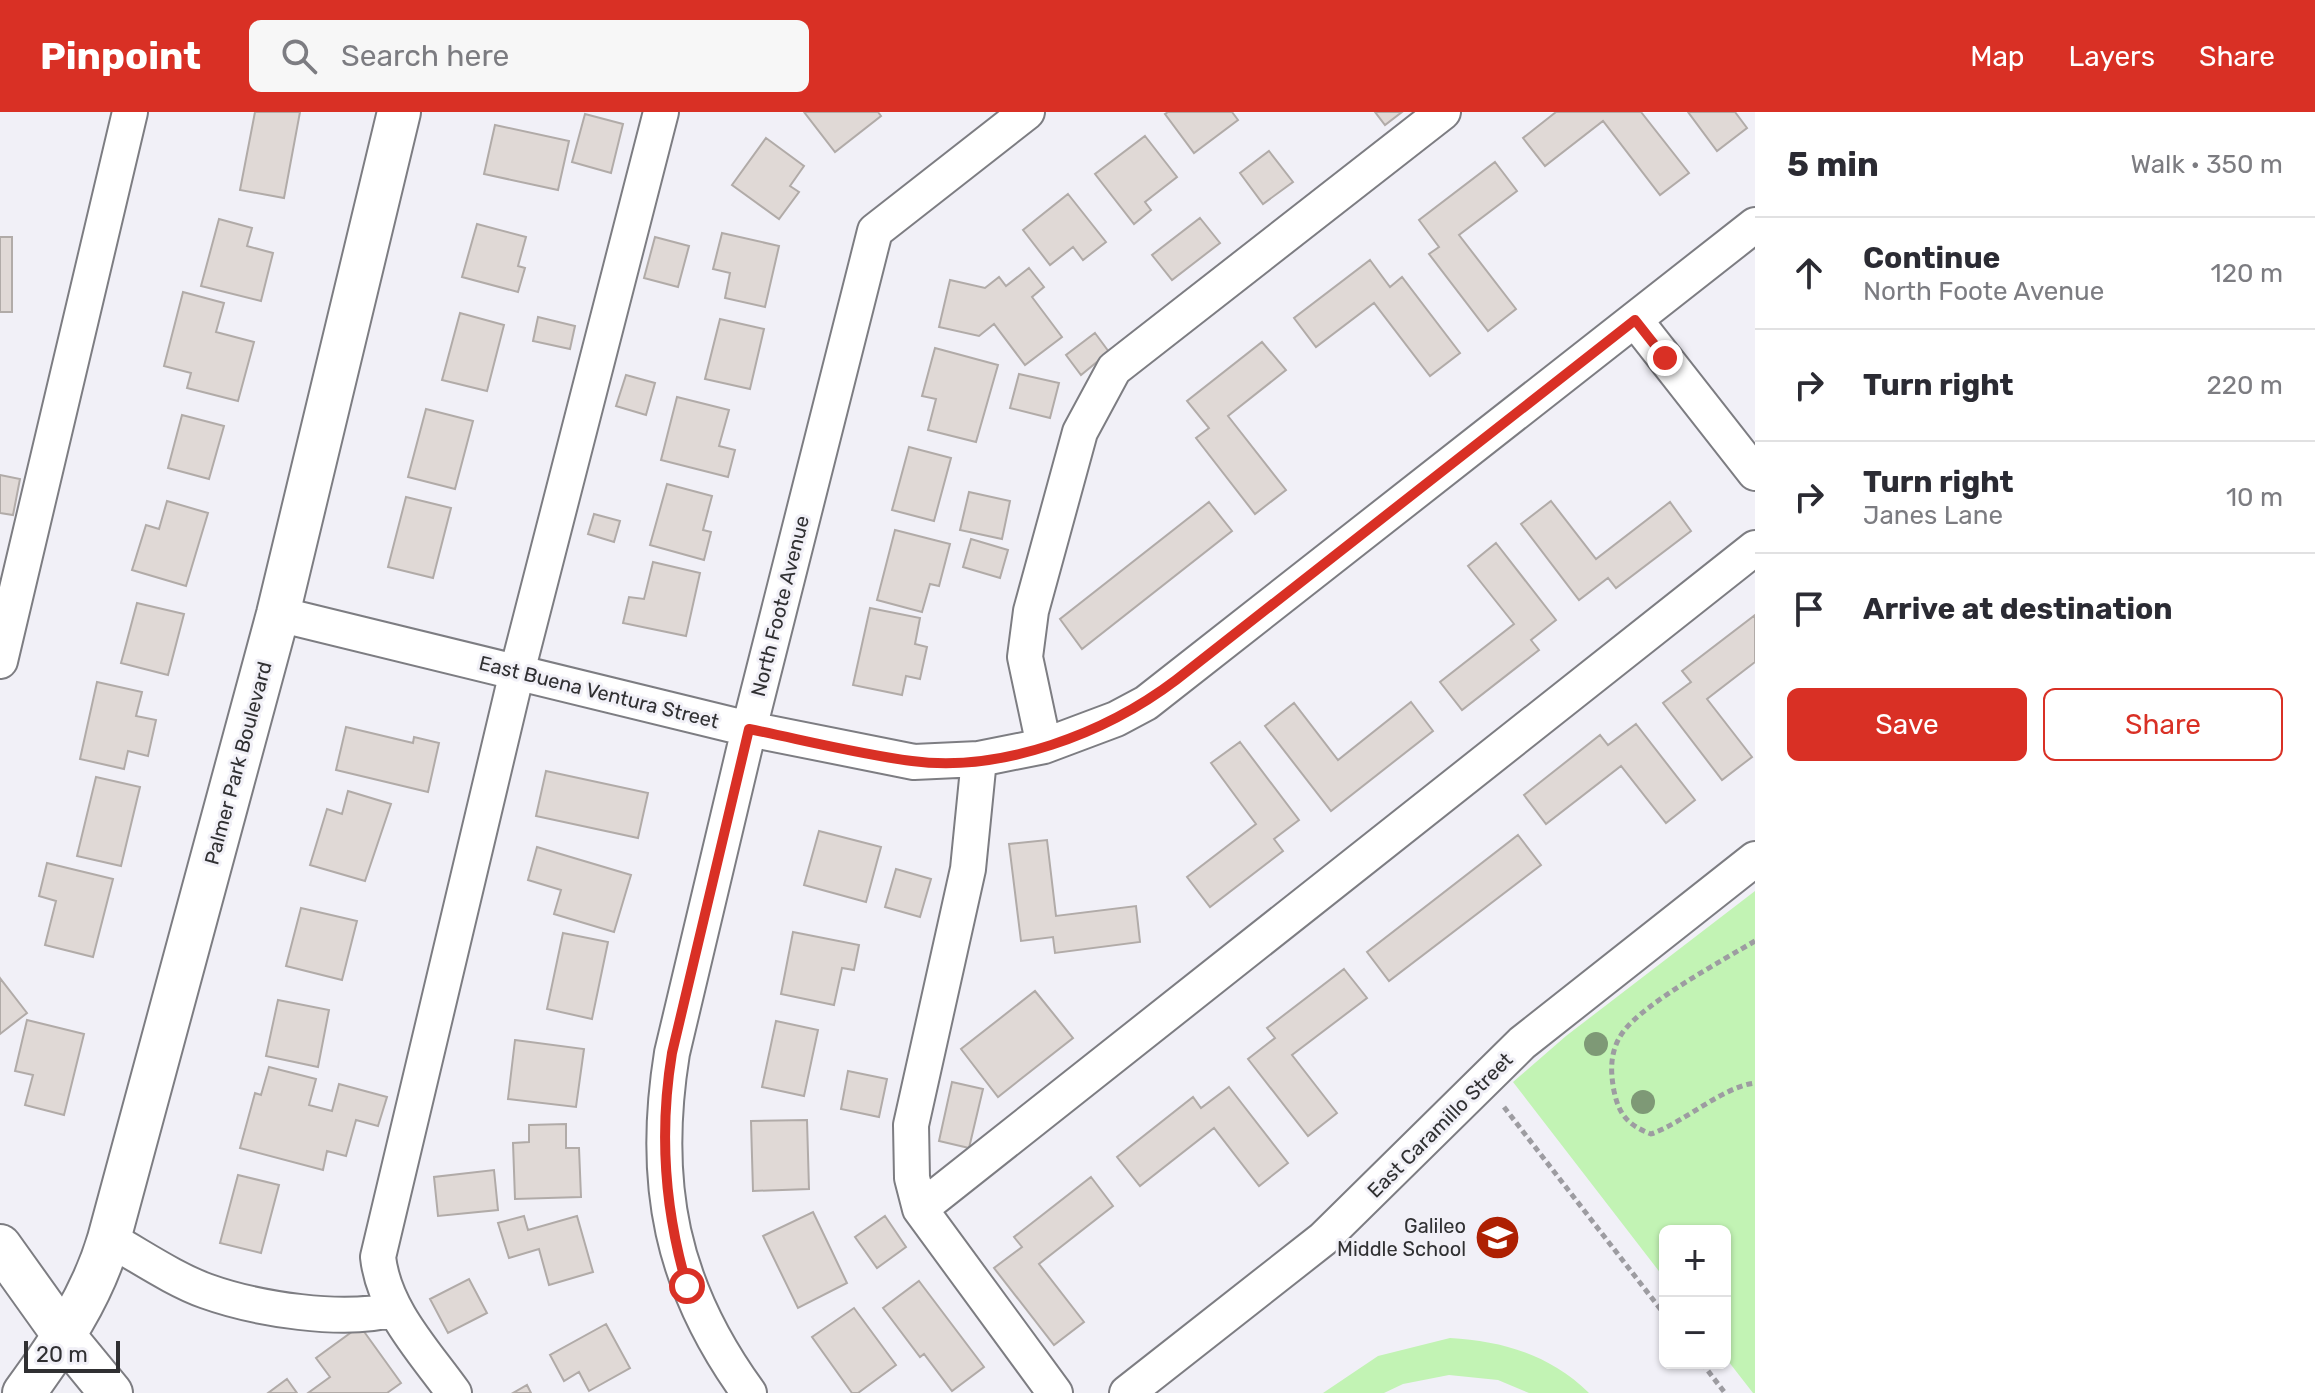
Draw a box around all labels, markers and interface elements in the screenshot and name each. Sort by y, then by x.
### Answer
search box [249,20,809,92]
text: Pinpoint [40,33,201,79]
icon: search [277,34,321,78]
text: Search here [341,38,509,74]
text: Map [1970,40,2025,73]
text: Layers [2069,40,2155,73]
text: Share [2199,40,2275,73]
text: 5 min [1787,144,1879,185]
text: Walk · 350 m [2131,149,2283,180]
text: Continue [1863,240,2000,276]
icon: ahead [1787,251,1831,295]
text: 120 m [2211,258,2283,289]
text: North Foote Avenue [1863,276,2104,307]
route end [1647,340,1683,376]
icon: right [1787,363,1831,407]
text: Turn right [1863,367,2014,403]
text: 220 m [2206,370,2283,401]
text: Turn right [1863,464,2014,500]
icon: right [1787,475,1831,519]
text: 10 m [2226,482,2283,513]
text: Janes Lane [1863,500,2003,531]
street label: North Foote Avenue [746,513,814,699]
icon: arrive [1787,587,1831,631]
text: Arrive at destination [1863,591,2173,627]
street label: East Buena Ventura Street [477,651,722,733]
street label: Palmer Park Boulevard [199,659,277,867]
button: Save [1787,688,2027,761]
button: Share [2043,688,2283,761]
street label: East Caramillo Street [1362,1047,1518,1203]
school or university icon: Galileo Middle School [1473,1213,1521,1261]
place label: Galileo Middle School [1337,1214,1466,1261]
map controls [1659,1225,1731,1369]
button: + [1659,1225,1731,1297]
route start [669,1268,705,1304]
button: − [1659,1297,1731,1369]
scale bar [24,1337,120,1373]
text: 20 m [36,1341,88,1368]

